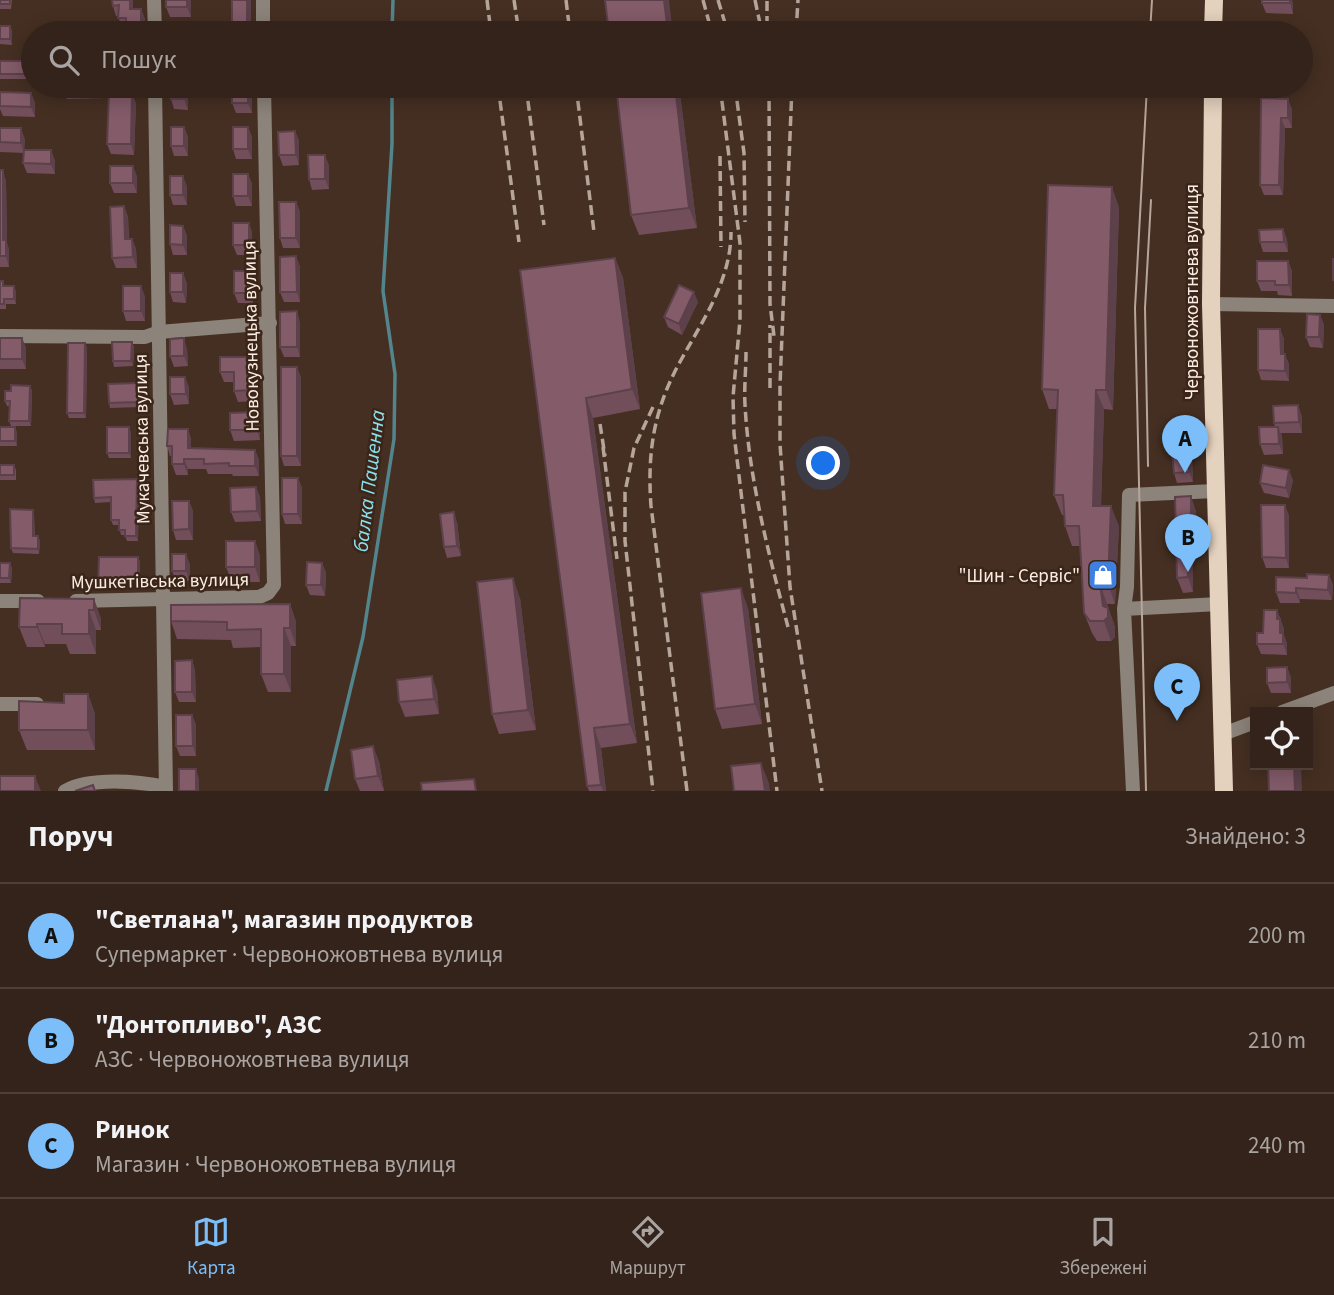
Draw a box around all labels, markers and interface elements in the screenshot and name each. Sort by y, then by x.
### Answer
search box [21,21,1313,98]
icon: search [45,41,83,79]
text: Пошук [101,41,176,78]
street label: Червоножовтнева вулиця [1179,184,1206,400]
street label: Новокузнецька вулиця [236,240,267,432]
street label: Мукачевська вулиця [128,354,157,524]
water label: балка Пашенна [345,408,393,554]
pin: A [1162,415,1208,473]
your location [806,446,840,480]
pin: B [1165,514,1211,572]
shop icon: "Шин - Сервіс" [1086,558,1120,592]
place label: "Шин - Сервіс" [958,563,1080,590]
street label: Мушкетівська вулиця [71,566,249,597]
pin: C [1154,663,1200,721]
map controls [1250,707,1313,770]
button: locate [1250,707,1313,770]
text: Поруч [28,815,114,858]
text: Знайдено: 3 [1185,820,1306,853]
text: "Светлана", магазин продуктов [95,901,473,938]
text: A [44,919,58,952]
text: 200 m [1248,919,1306,952]
text: Супермаркет · Червоножовтнева вулиця [95,938,503,971]
text: "Донтопливо", АЗС [95,1006,322,1043]
text: B [44,1024,58,1057]
text: 210 m [1248,1024,1306,1057]
text: АЗС · Червоножовтнева вулиця [95,1043,410,1076]
text: Ринок [95,1111,169,1148]
text: C [44,1129,58,1162]
text: 240 m [1248,1129,1306,1162]
text: Магазин · Червоножовтнева вулиця [95,1148,456,1181]
tab: Карта [187,1213,236,1282]
tab: Маршрут [609,1213,686,1282]
tab: Збережені [1059,1213,1147,1282]

